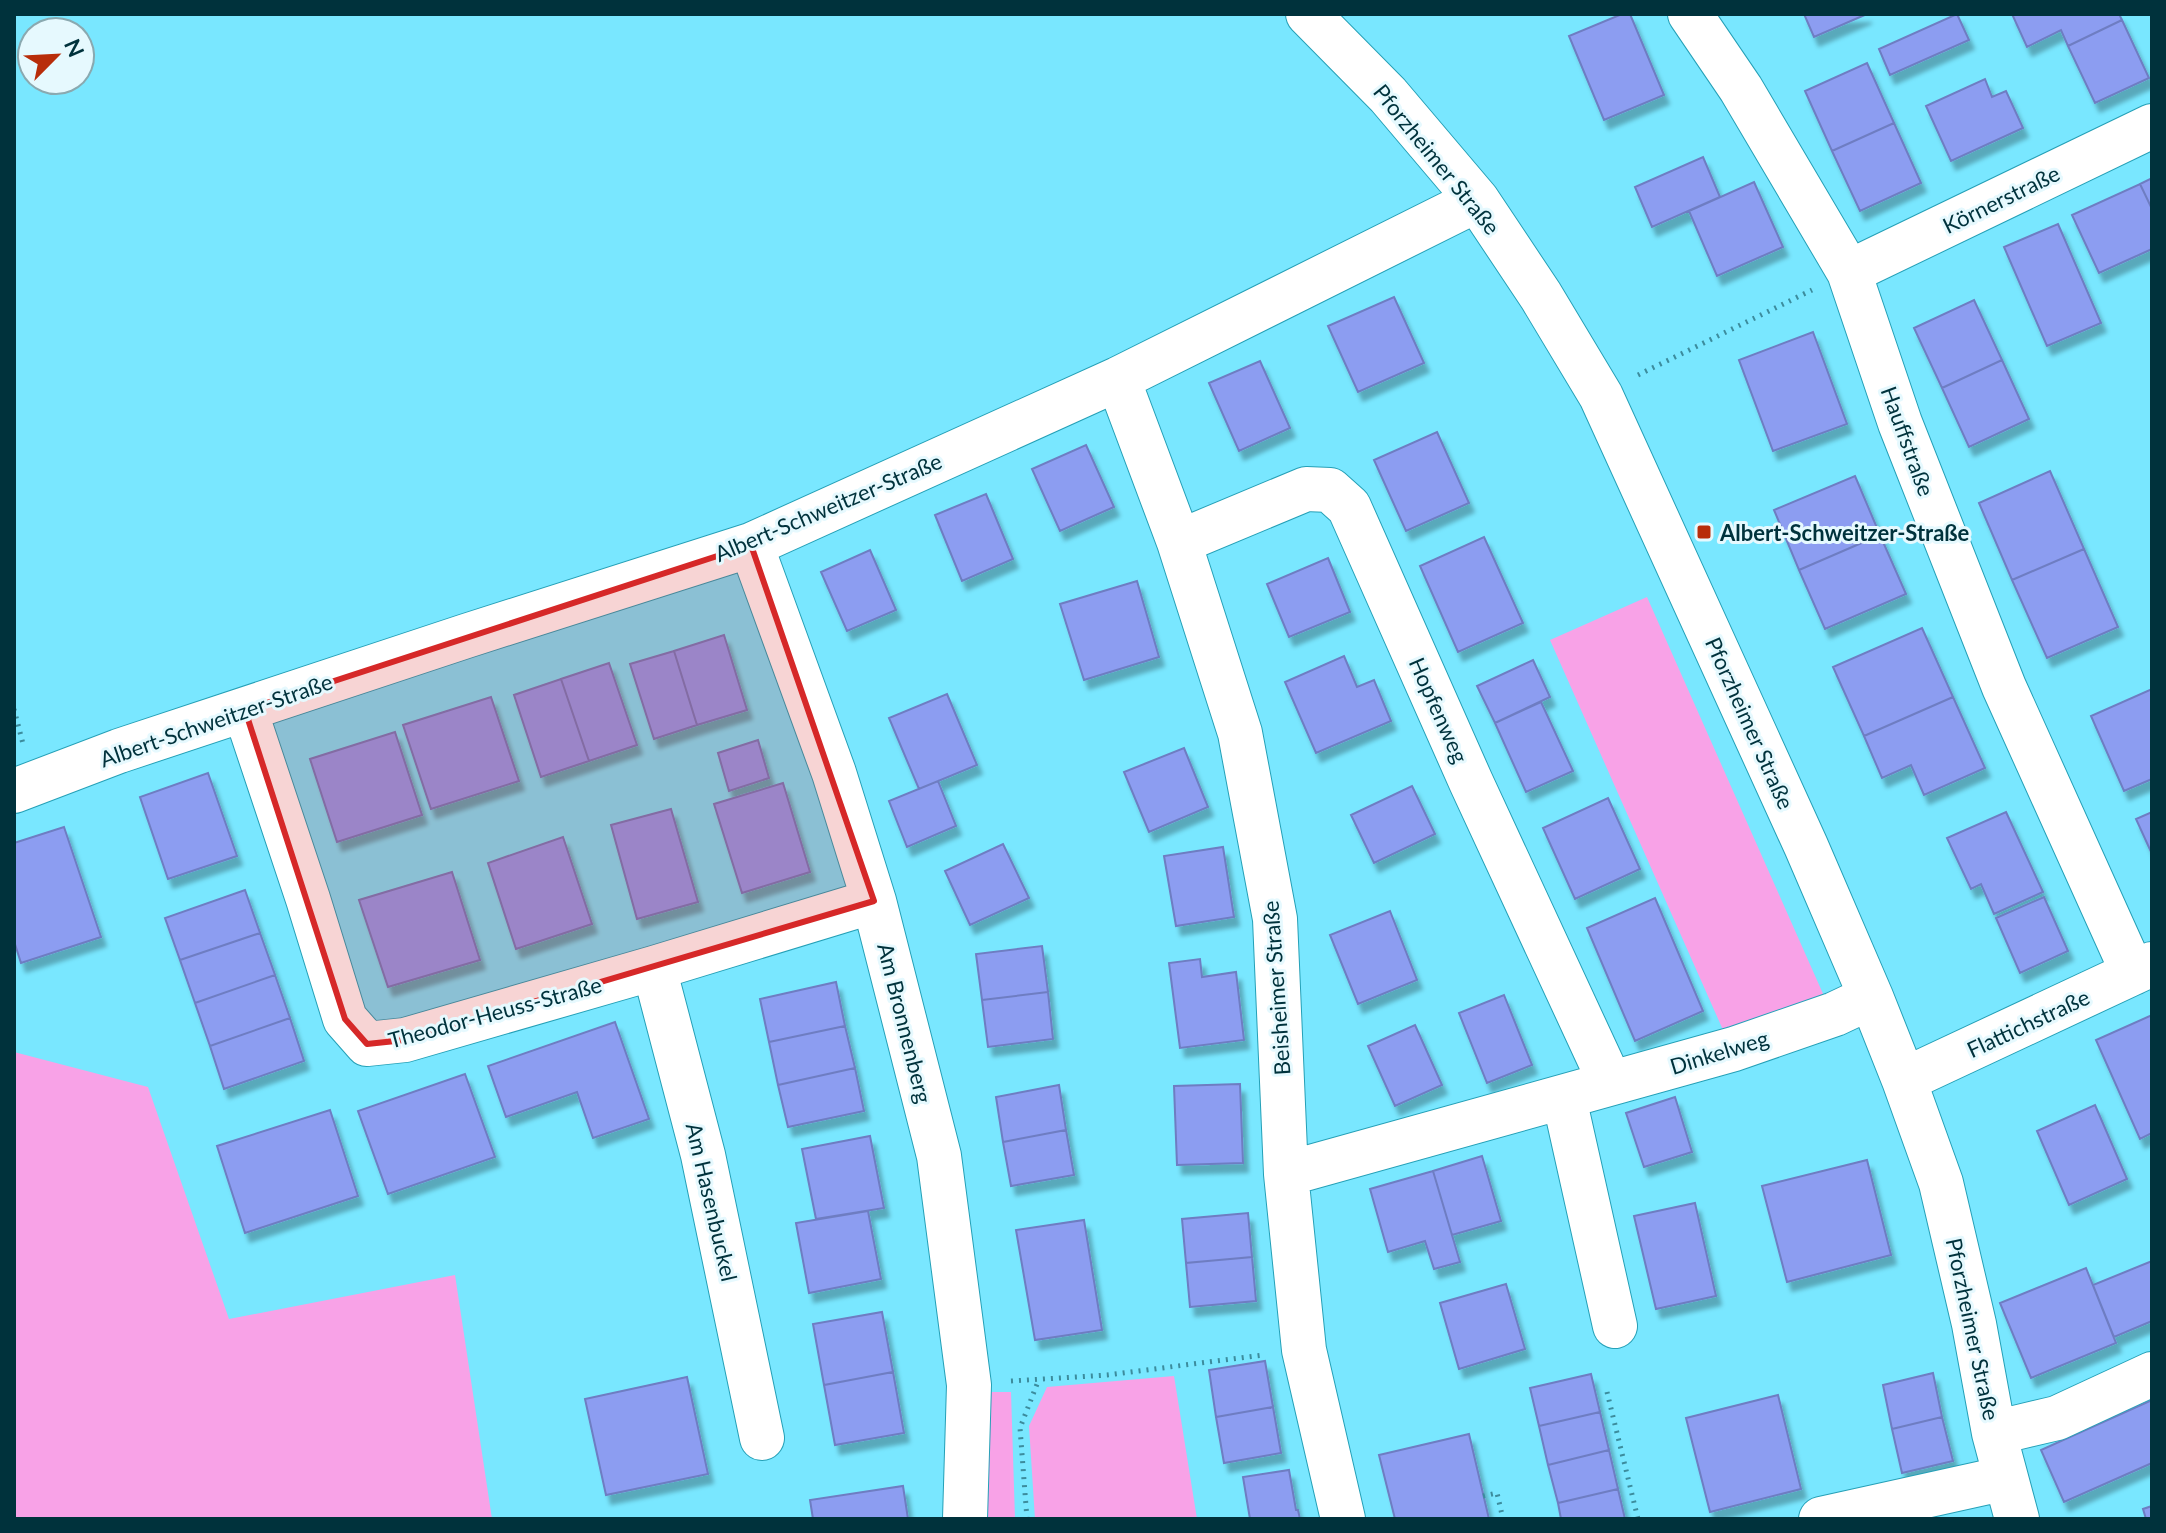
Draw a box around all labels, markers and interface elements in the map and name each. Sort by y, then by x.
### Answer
north arrow [16,16,96,96]
text: N [59,34,91,61]
street label: Pforzheimer Straße [1368,78,1506,240]
street label: Körnerstraße [1938,159,2064,239]
street label: Hauffstraße [1876,382,1940,500]
street label: Albert-Schweitzer-Straße [710,447,946,567]
place label: Albert-Schweitzer-Straße [1719,519,1970,546]
marker: Albert-Schweitzer-Straße [1695,523,1713,541]
street label: Pforzheimer Straße [1700,633,1800,813]
street label: Hopfenweg [1404,653,1474,767]
street label: Albert-Schweitzer-Straße [96,667,336,773]
street label: Beisheimer Straße [1256,900,1296,1076]
street label: Am Bronnenberg [872,940,938,1106]
street label: Theodor-Heuss-Straße [385,971,605,1053]
street label: Flattichstraße [1962,983,2094,1063]
street label: Dinkelweg [1666,1024,1772,1080]
street label: Am Hasenbuckel [681,1120,743,1284]
street label: Pforzheimer Straße [1941,1235,2005,1423]

